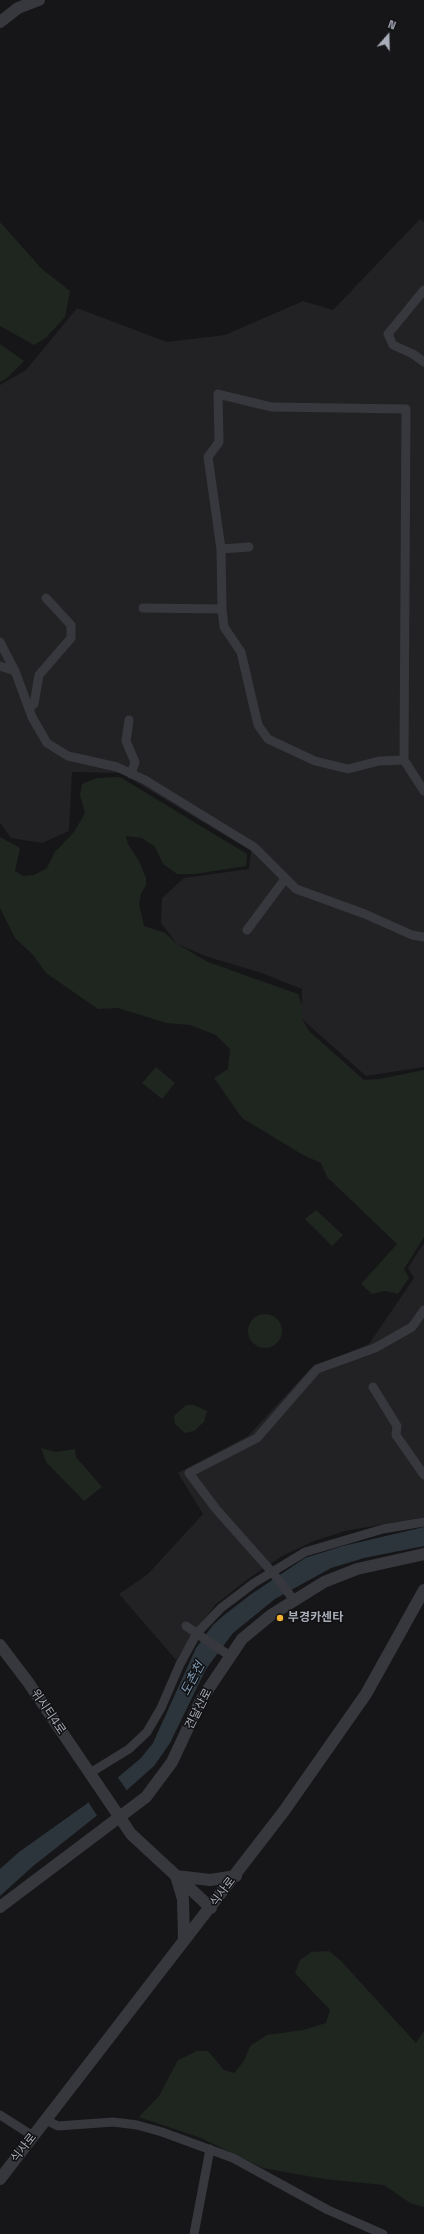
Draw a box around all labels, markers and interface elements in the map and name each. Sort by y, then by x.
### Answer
north arrow [368,16,408,56]
text: N [386,17,398,33]
place label: 부경카센타 [288,1611,343,1625]
marker: 부경카센타 [275,1613,285,1623]
water label: 도촌천 [178,1659,208,1699]
street label: 견달산로 [183,1686,215,1732]
street label: 위시티4로 [28,1687,68,1737]
street label: 식사로 [207,1874,239,1910]
street label: 식사로 [8,2131,40,2165]

